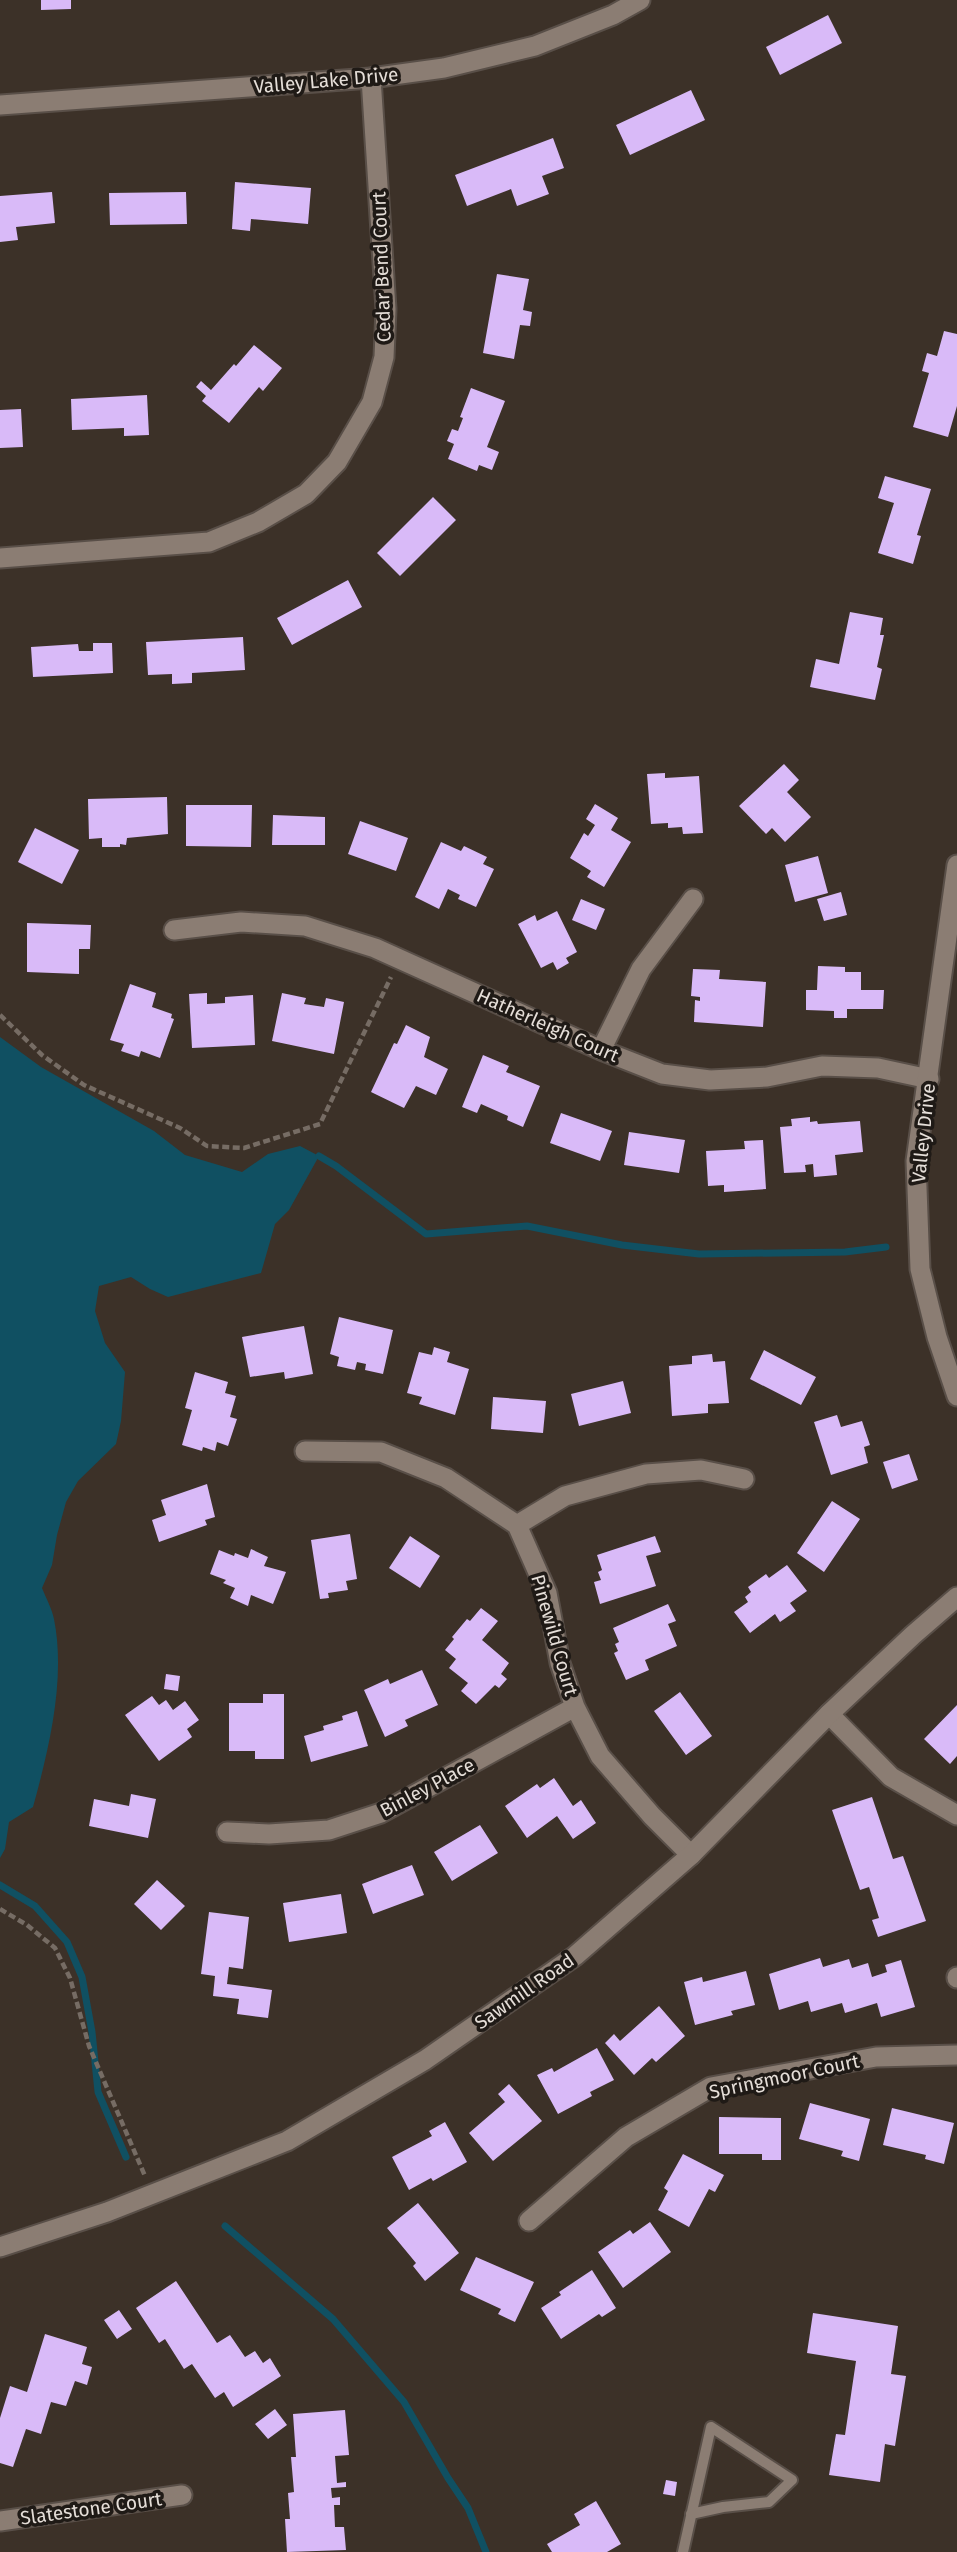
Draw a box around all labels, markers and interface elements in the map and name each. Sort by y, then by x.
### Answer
street label: Valley Lake Drive [253,63,399,98]
street label: Cedar Bend Court [367,191,396,343]
street label: Hatherleigh Court [473,984,622,1067]
street label: Valley Drive [907,1082,940,1184]
street label: Pinewild Court [526,1572,583,1699]
street label: Binley Place [376,1753,479,1822]
street label: Sawmill Road [470,1949,578,2034]
street label: Springmoor Court [707,2049,861,2104]
street label: Slatestone Court [19,2487,163,2530]

